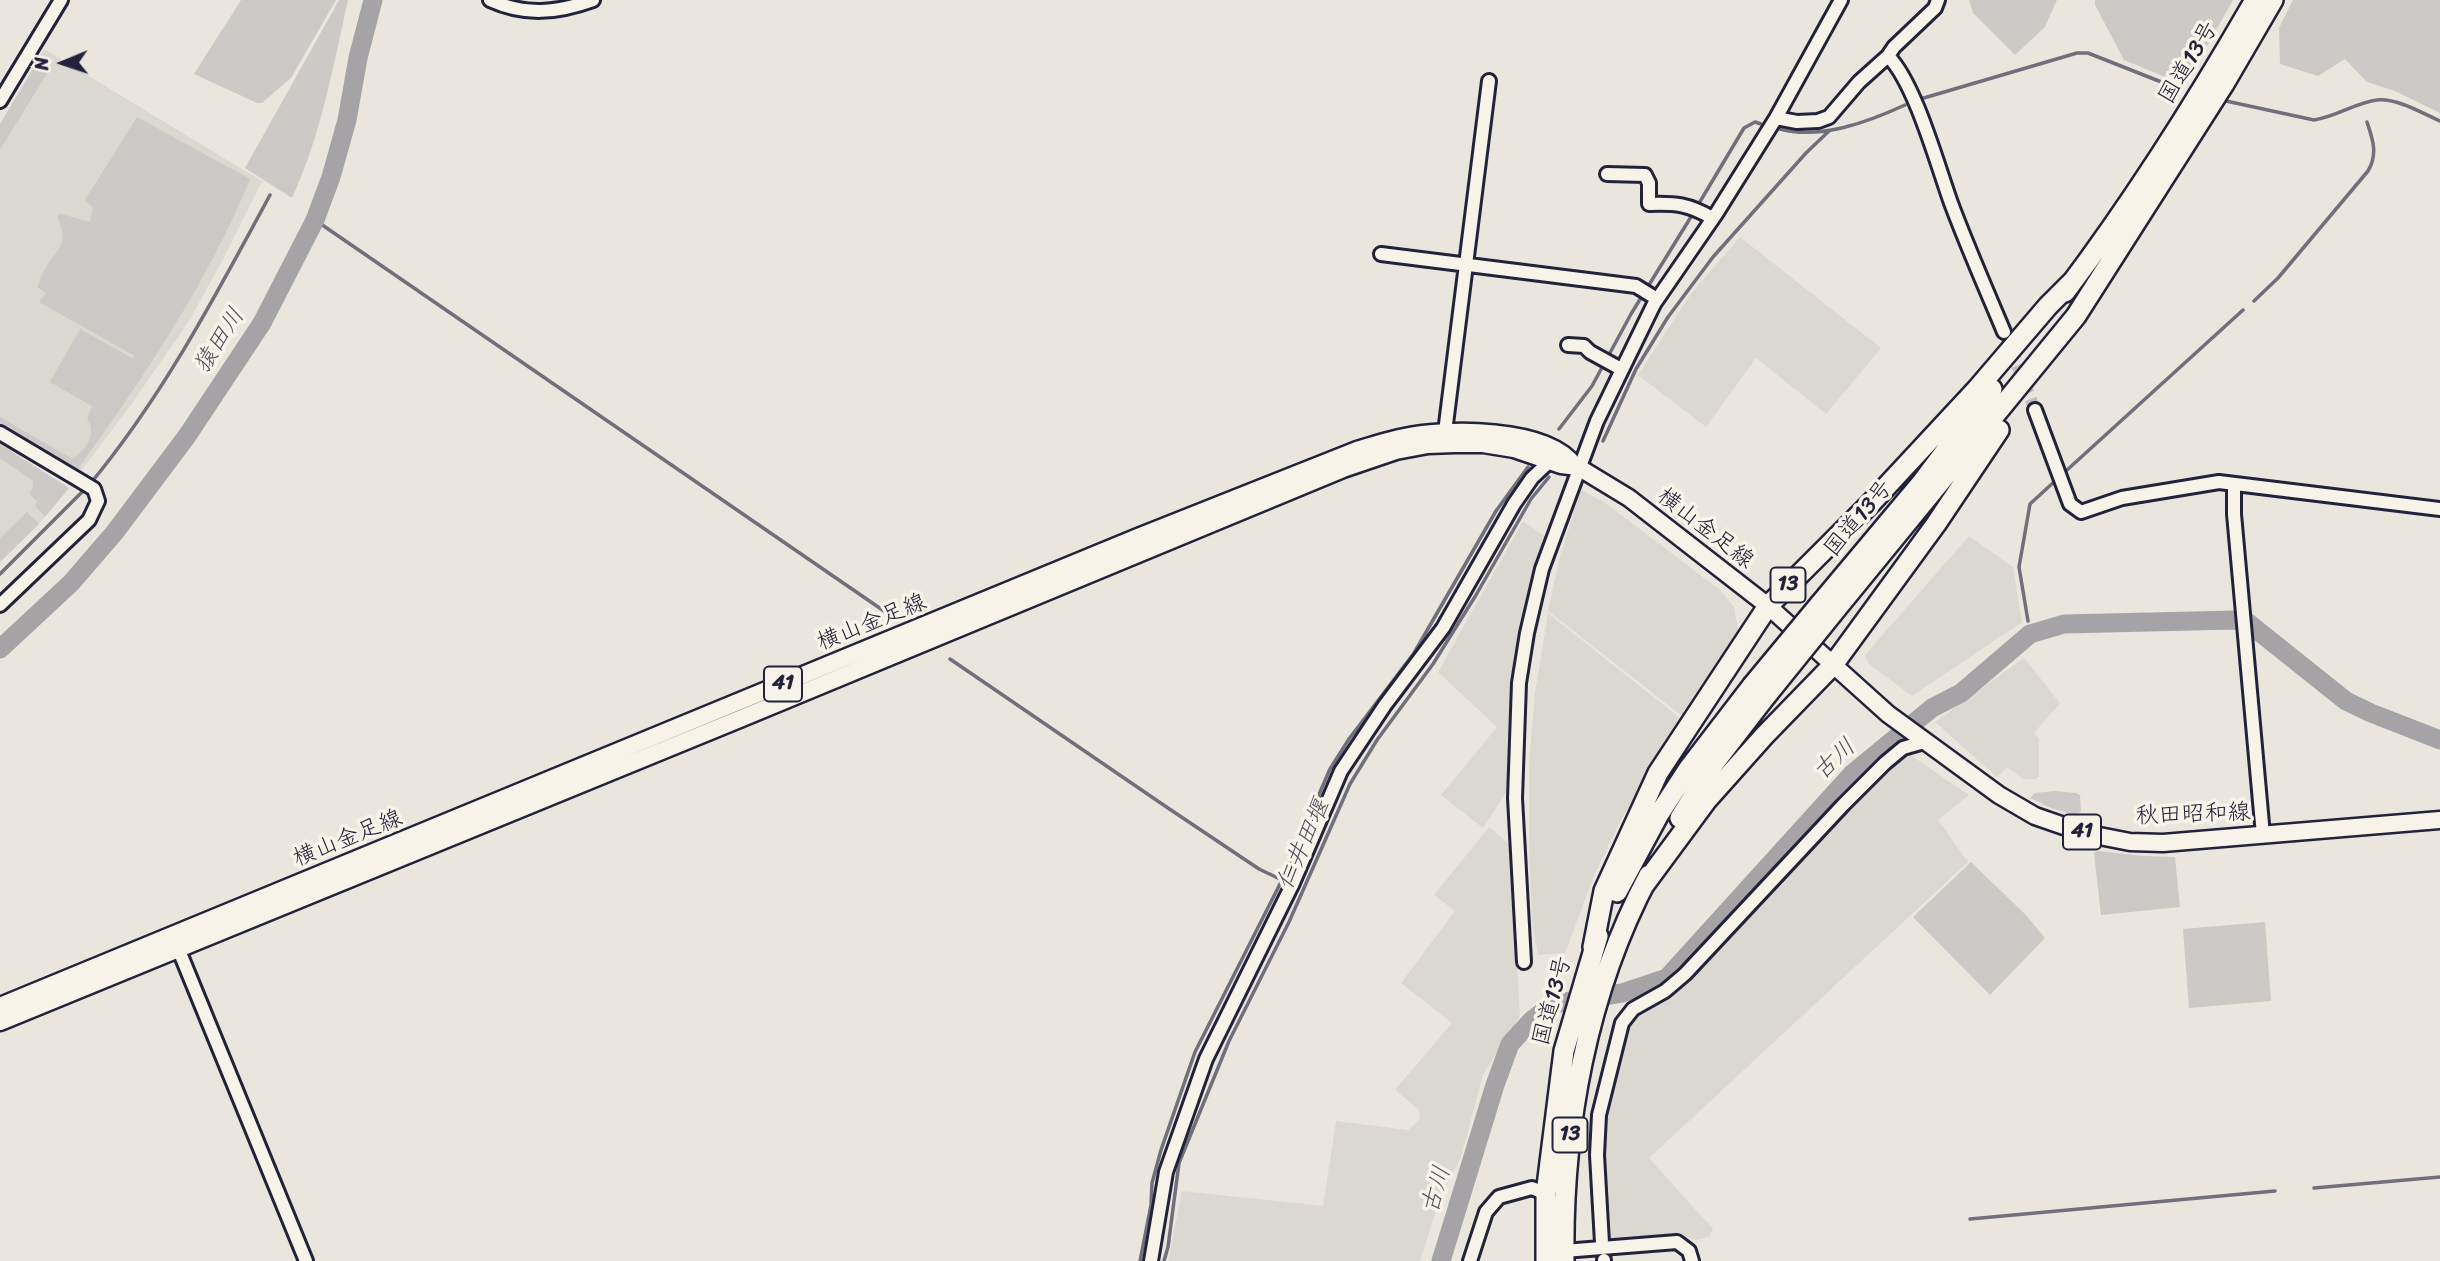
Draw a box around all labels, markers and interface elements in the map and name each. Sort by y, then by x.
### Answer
street label: 国道13号 [2154,17,2224,109]
north arrow [28,28,98,98]
text: N [25,57,58,71]
water label: 猿田川 [188,303,252,379]
street label: 国道13号 [1819,475,1899,563]
street label: 横山金足線 [1651,483,1759,575]
road number: 13 [1770,568,1806,602]
street label: 横山金足線 [814,589,930,657]
road number: 41 [764,666,802,702]
water label: 古川 [1808,733,1862,787]
water label: 仁井田堰 [1271,795,1337,895]
street label: 秋田昭和線 [2135,799,2251,831]
street label: 横山金足線 [290,805,406,873]
road number: 41 [2063,814,2101,850]
street label: 国道13号 [1528,953,1578,1049]
road number: 13 [1552,1118,1588,1152]
water label: 古川 [1416,1163,1458,1217]

